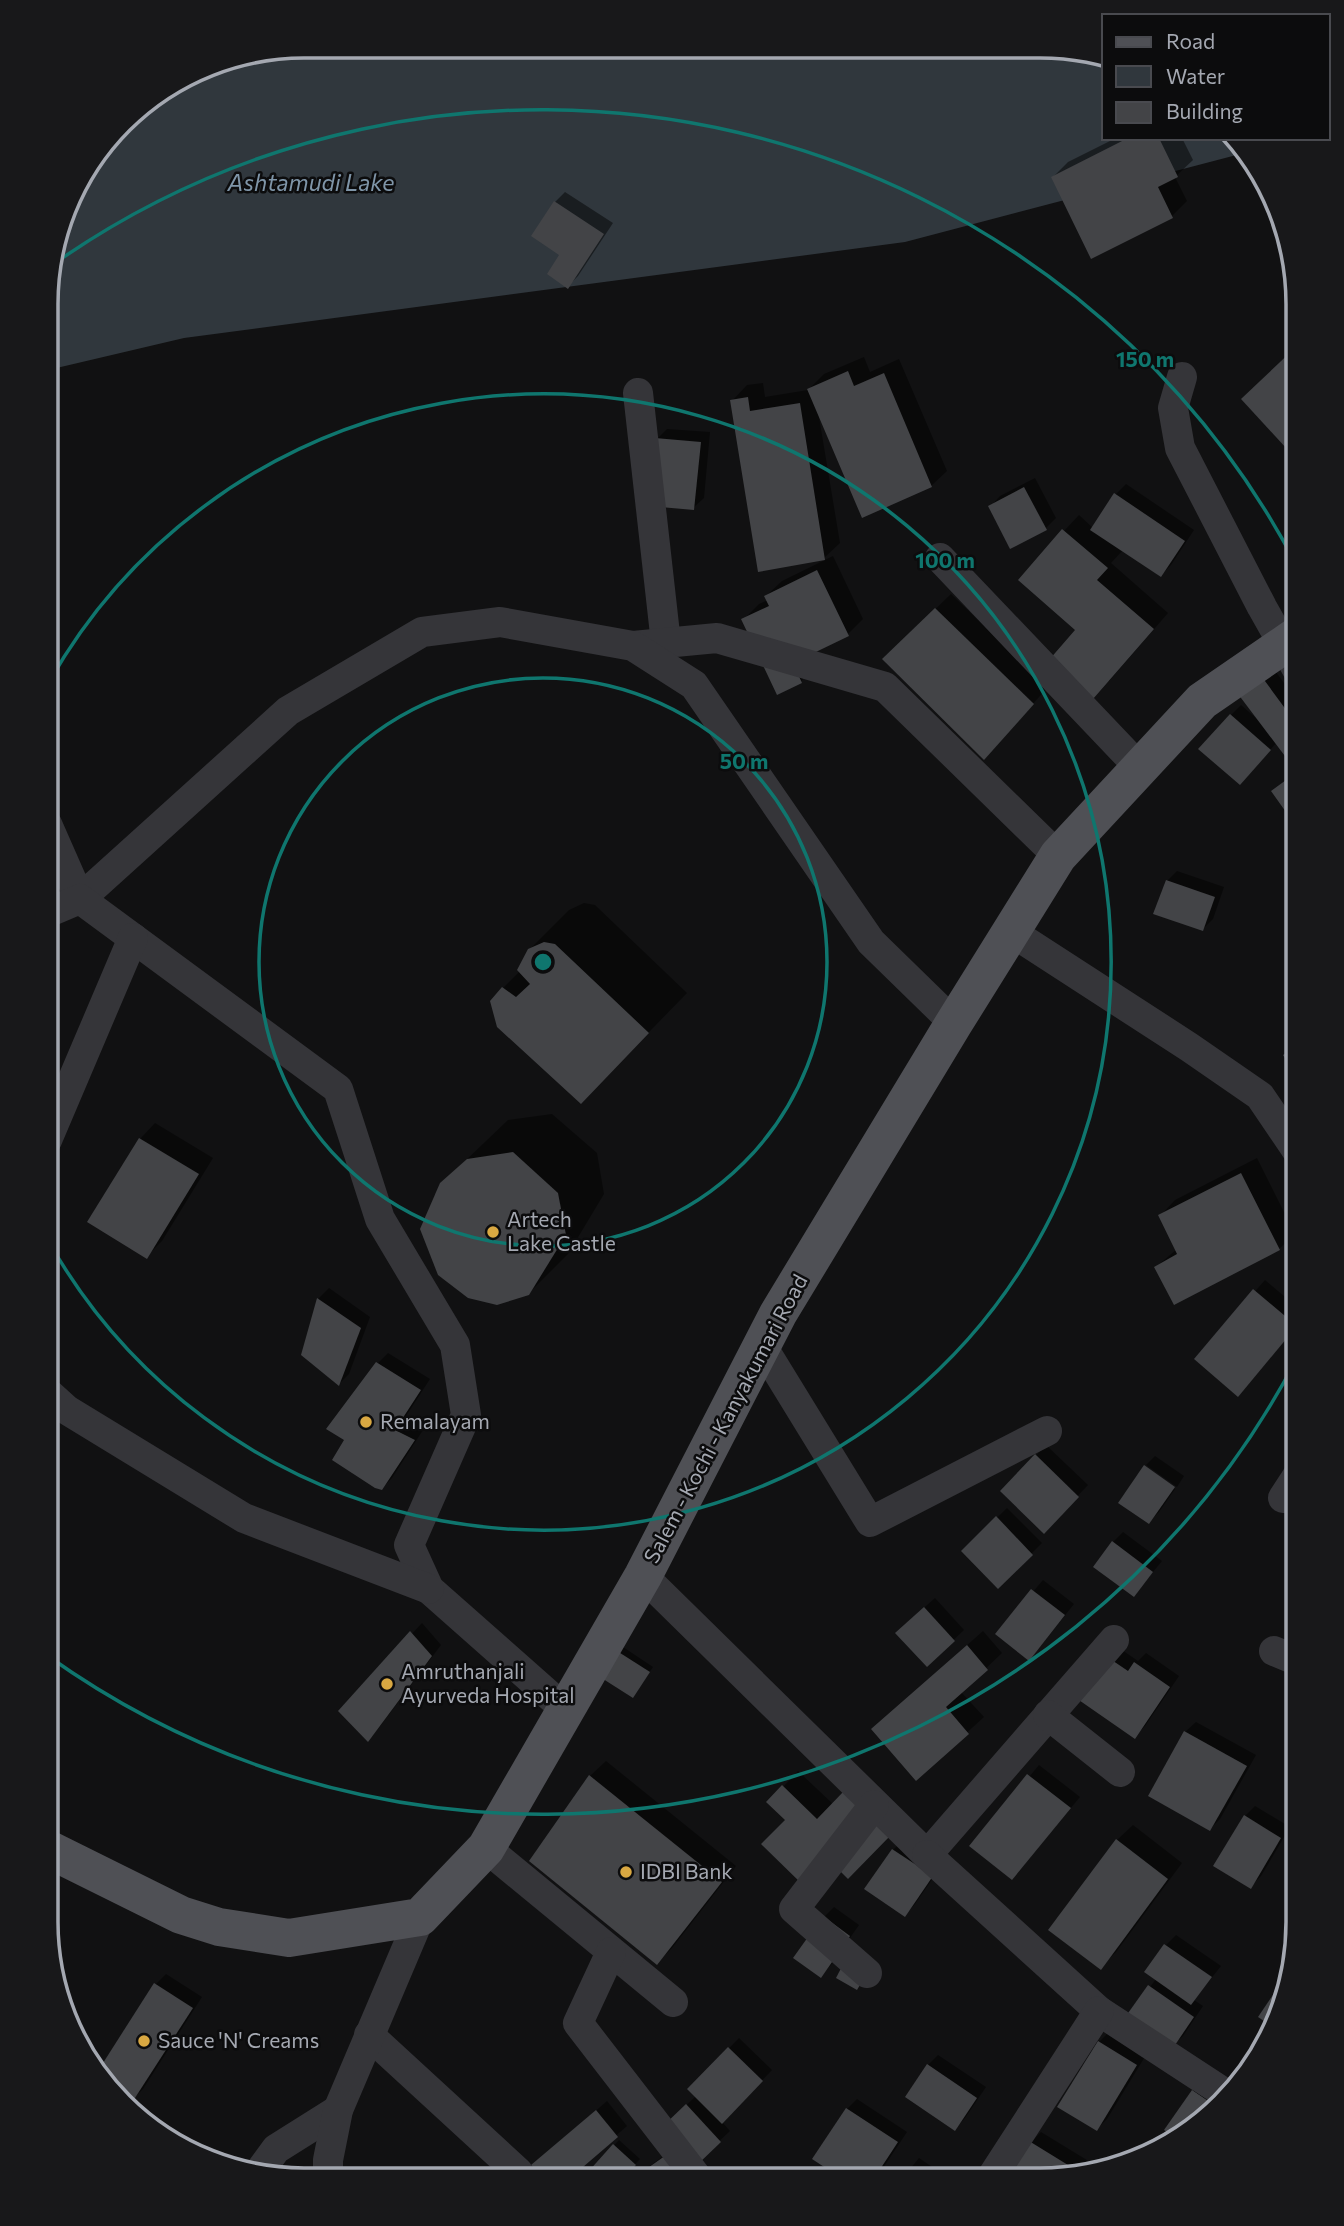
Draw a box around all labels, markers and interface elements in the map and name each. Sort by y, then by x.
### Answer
legend [1102,14,1330,140]
text: Road [1166,28,1215,53]
text: Water [1166,63,1225,88]
text: Building [1166,98,1243,123]
water label: Ashtamudi Lake [227,168,394,196]
text: 150 m [1116,346,1174,371]
text: 100 m [915,547,975,572]
text: 50 m [720,748,768,773]
centre of rings [531,950,555,974]
place label: Artech Lake Castle [507,1206,616,1255]
marker: Artech Lake Castle [485,1224,501,1240]
street label: Salem - Kochi - Kanyakumari Road [638,1270,812,1567]
place label: Remalayam [380,1408,490,1433]
marker: Remalayam [358,1414,374,1430]
place label: Amruthanjali Ayurveda Hospital [401,1658,575,1707]
marker: Amruthanjali Ayurveda Hospital [379,1676,395,1692]
place label: IDBI Bank [640,1858,733,1883]
marker: IDBI Bank [618,1864,634,1880]
place label: Sauce 'N' Creams [158,2027,319,2052]
marker: Sauce 'N' Creams [136,2033,152,2049]

